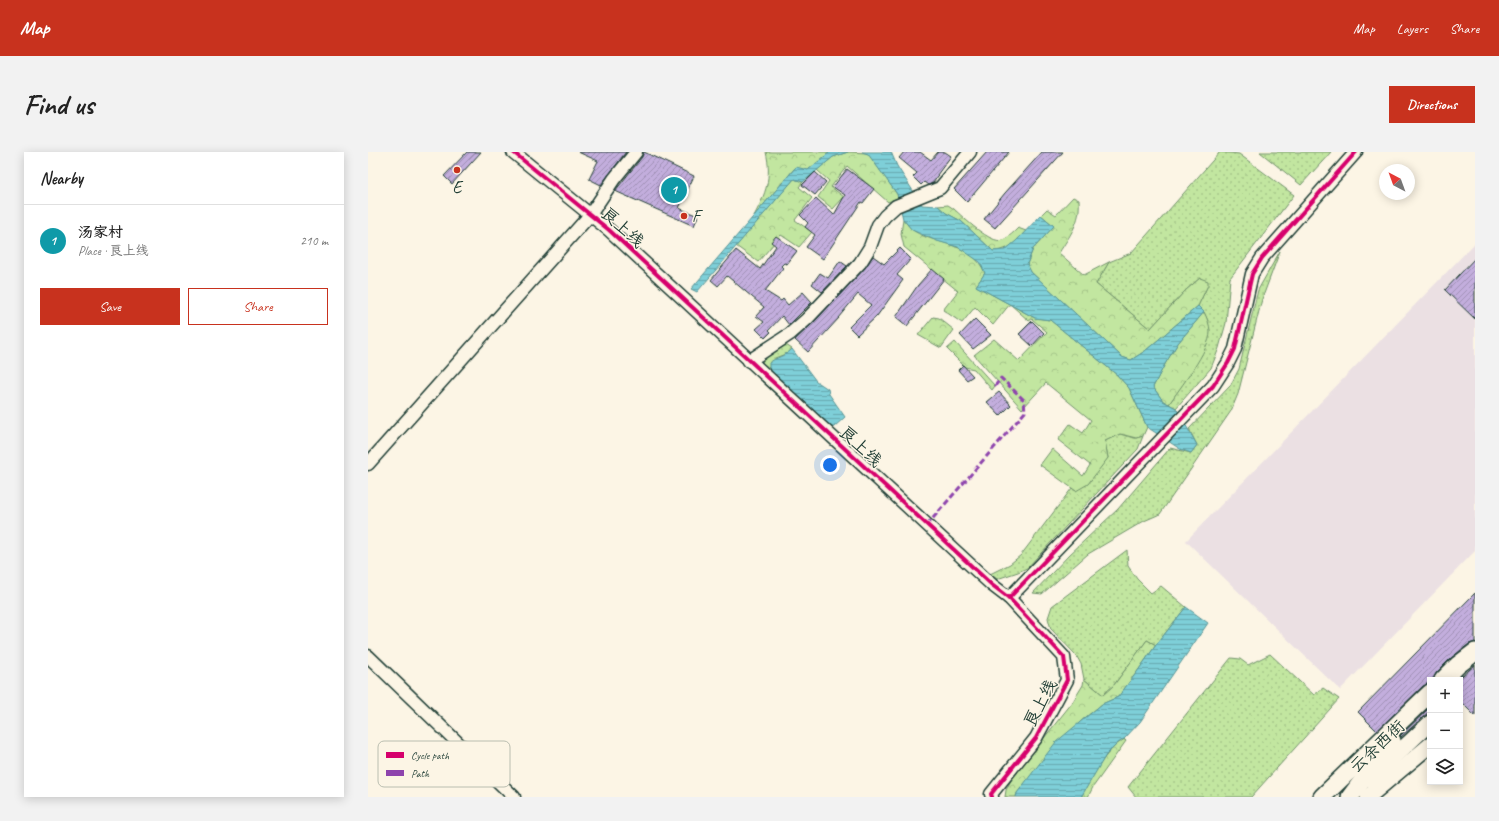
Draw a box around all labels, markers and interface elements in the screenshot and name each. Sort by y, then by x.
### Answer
text: Map [20,16,50,40]
text: Map [1353,20,1375,37]
text: Layers [1397,20,1428,37]
text: Share [1450,20,1479,37]
button: Directions [1389,86,1475,123]
text: Find us [24,87,94,122]
north arrow [1379,164,1415,200]
marker: E [452,165,462,175]
text: Nearby [40,168,83,189]
pin: 1 [661,175,687,205]
place label: E [453,177,464,198]
street label: 良上线 [597,203,649,252]
place label: F [692,206,704,227]
marker: F [679,211,689,221]
text: 汤家村 [78,223,123,242]
text: 1 [50,233,56,249]
text: 210 m [300,233,328,249]
text: Place · 良上线 [78,243,149,259]
button: Save [40,288,180,325]
button: Share [188,288,328,325]
street label: 良上线 [835,421,886,471]
your location [820,455,840,475]
street label: 良上线 [1019,676,1062,731]
map controls [1427,677,1463,785]
button: + [1427,677,1463,713]
button: − [1427,713,1463,749]
street label: 云余西街 [1345,715,1409,777]
legend [378,741,510,787]
text: Cycle path [411,748,450,762]
button: layers [1427,749,1463,785]
text: Path [411,766,430,780]

